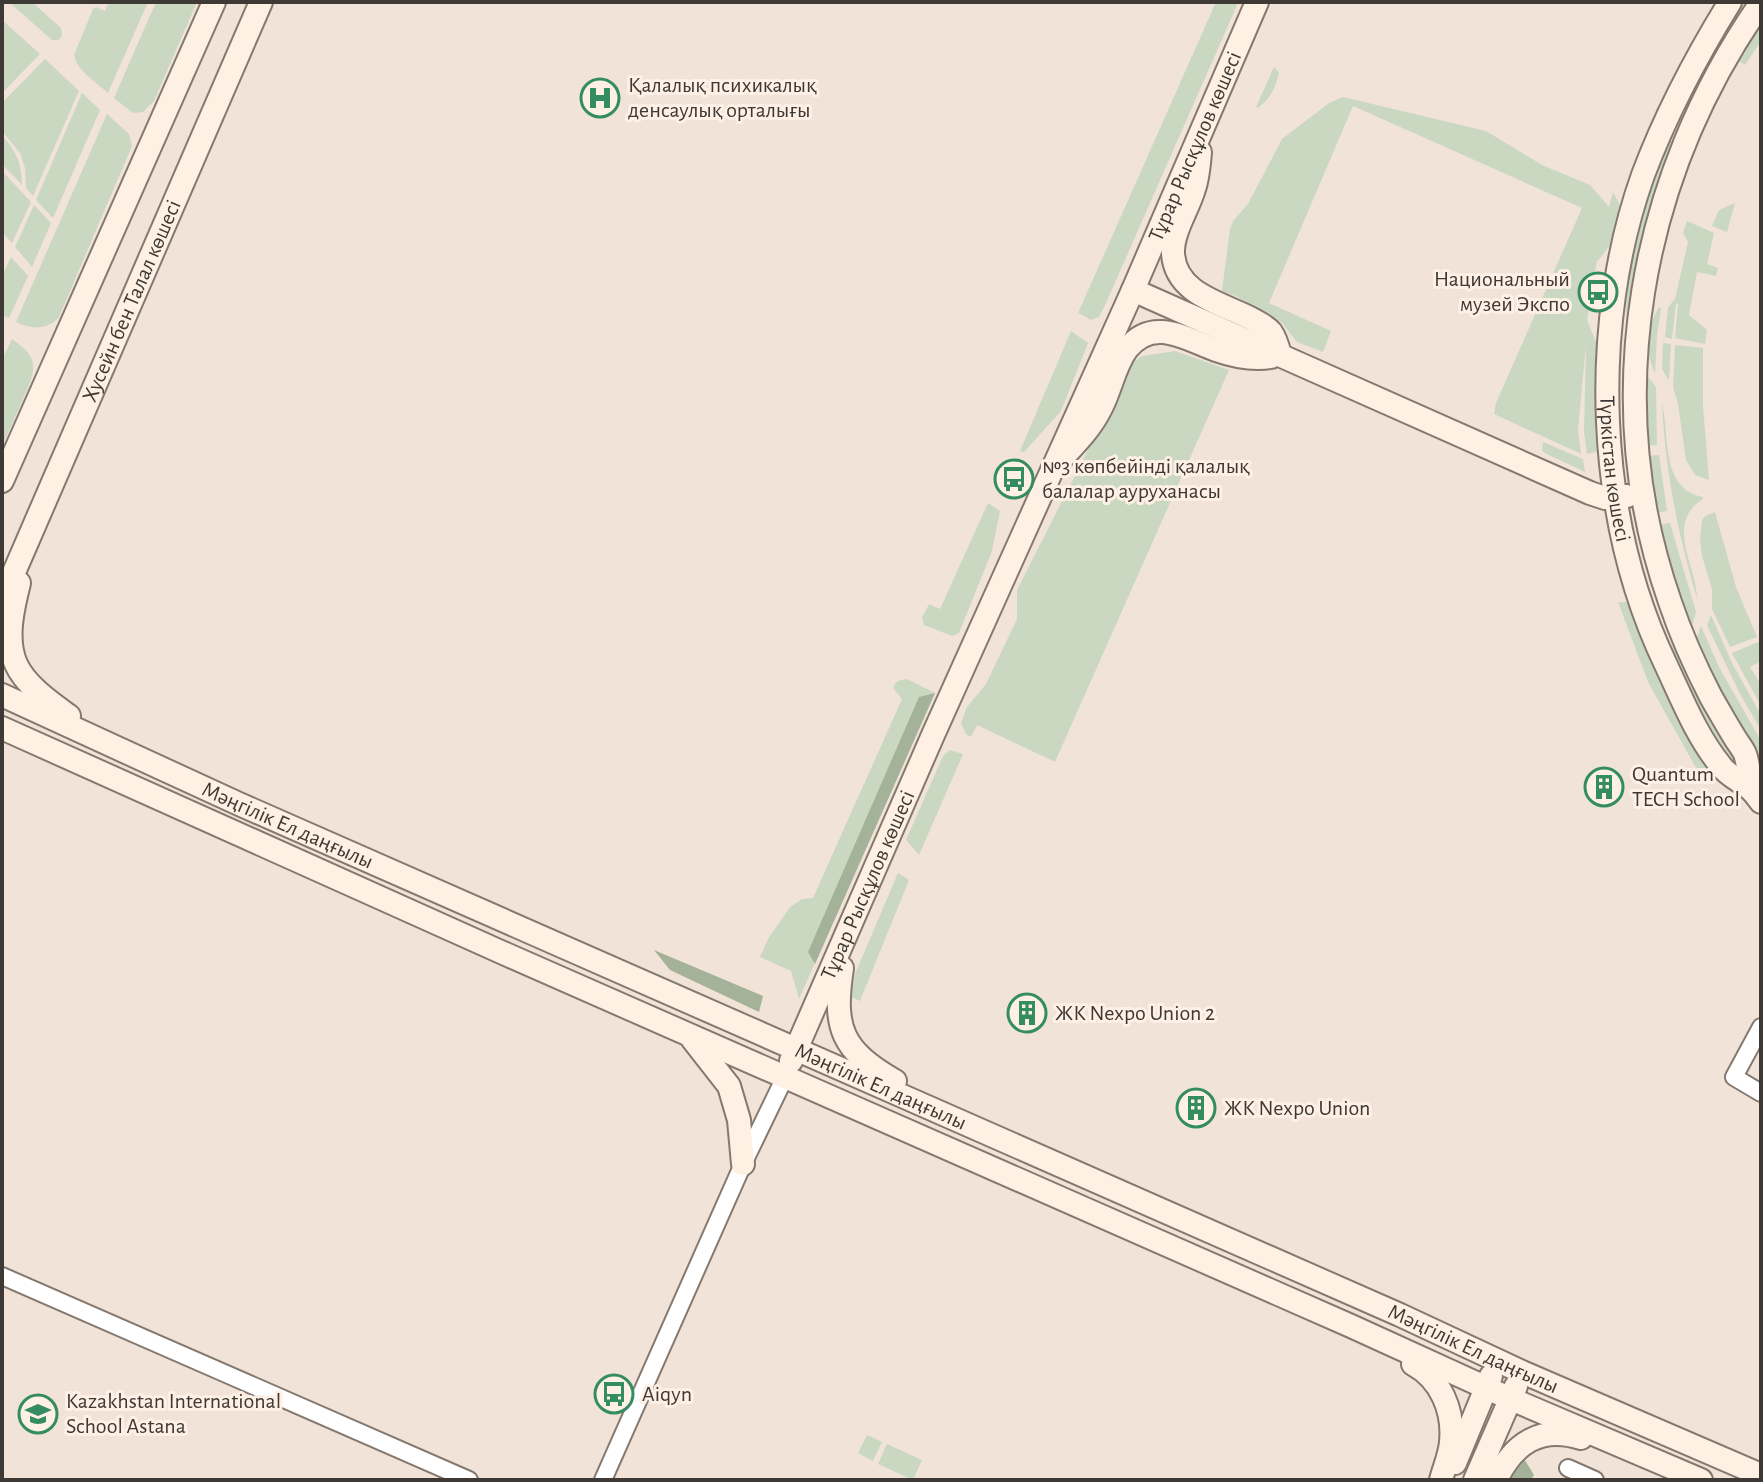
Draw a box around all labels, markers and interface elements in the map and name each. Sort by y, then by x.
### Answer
street label: Тұрар Рысқұлов көшесі [1144,48,1245,244]
place label: Қалалық психикалық денсаулық орталығы [628,74,817,121]
hospital icon: Қалалық психикалық денсаулық орталығы [579,77,621,119]
street label: Хусейн бен Талал көшесі [78,197,185,405]
place label: Национальный музей Экспо [1434,268,1570,315]
bus stop icon: Национальный музей Экспо [1577,271,1619,313]
street label: Түркістан көшесі [1596,396,1634,544]
place label: №3 көпбейінді қалалық балалар ауруханасы [1042,455,1250,502]
bus stop icon: №3 көпбейінді қалалық балалар ауруханасы [993,458,1035,500]
place label: Quantum TECH School [1632,763,1740,810]
building icon: Quantum TECH School [1583,766,1625,808]
street label: Мәңгілік Ел даңғылы [199,778,377,873]
street label: Тұрар Рысқұлов көшесі [817,787,918,983]
building icon: ЖК Nexpo Union 2 [1006,992,1048,1034]
place label: ЖК Nexpo Union 2 [1055,1002,1215,1024]
street label: Мәңгілік Ел даңғылы [792,1039,970,1134]
building icon: ЖК Nexpo Union [1175,1087,1217,1129]
place label: ЖК Nexpo Union [1224,1097,1370,1119]
street label: Мәңгілік Ел даңғылы [1385,1300,1562,1397]
bus stop icon: Aiqyn [593,1373,635,1415]
place label: Aiqyn [642,1383,692,1405]
place label: Kazakhstan International School Astana [66,1390,281,1437]
school or university icon: Kazakhstan International School Astana [17,1393,59,1435]

